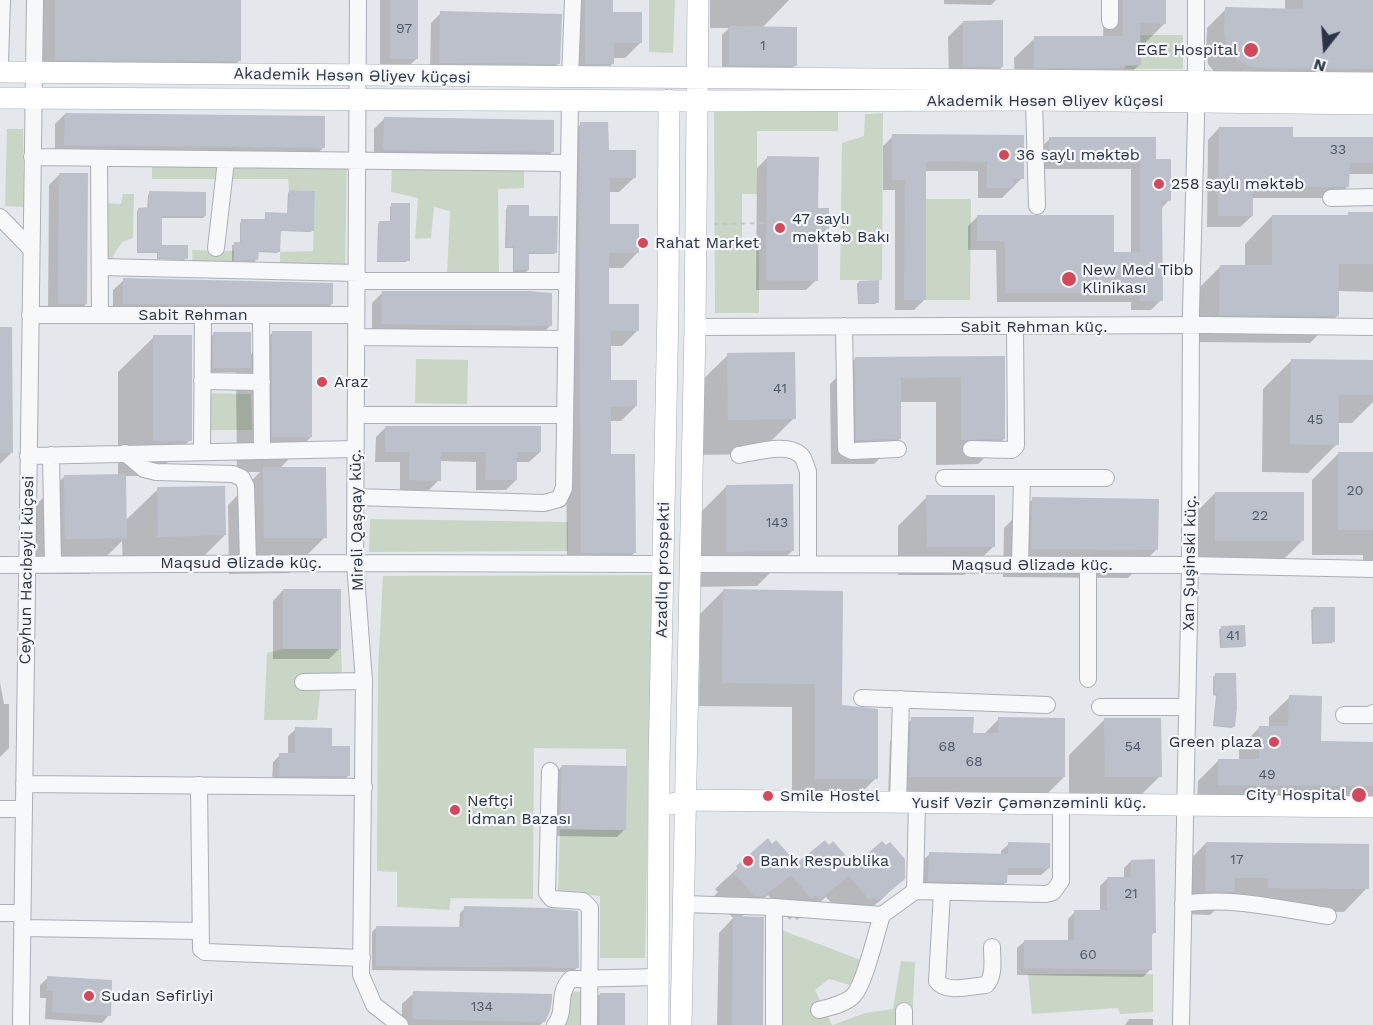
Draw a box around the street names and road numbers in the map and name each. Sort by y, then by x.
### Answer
street label: Akademik Həsən Əliyev küçəsi [233,64,471,88]
street label: Akademik Həsən Əliyev küçəsi [926,91,1164,111]
street label: Sabit Rəhman [138,305,248,325]
street label: Sabit Rəhman küç. [961,317,1107,337]
street label: Mirəli Qaşqay küç. [346,449,368,591]
street label: Ceyhun Hacıbəyli küçəsi [16,475,38,665]
street label: Xan Şuşinski küç. [1179,495,1201,631]
street label: Azadlıq prospekti [652,502,674,638]
street label: Maqsud Əlizadə küç. [160,553,322,573]
street label: Maqsud Əlizadə küç. [951,555,1113,575]
street label: Yusif Vəzir Çəmənzəminli küç. [912,793,1146,813]

